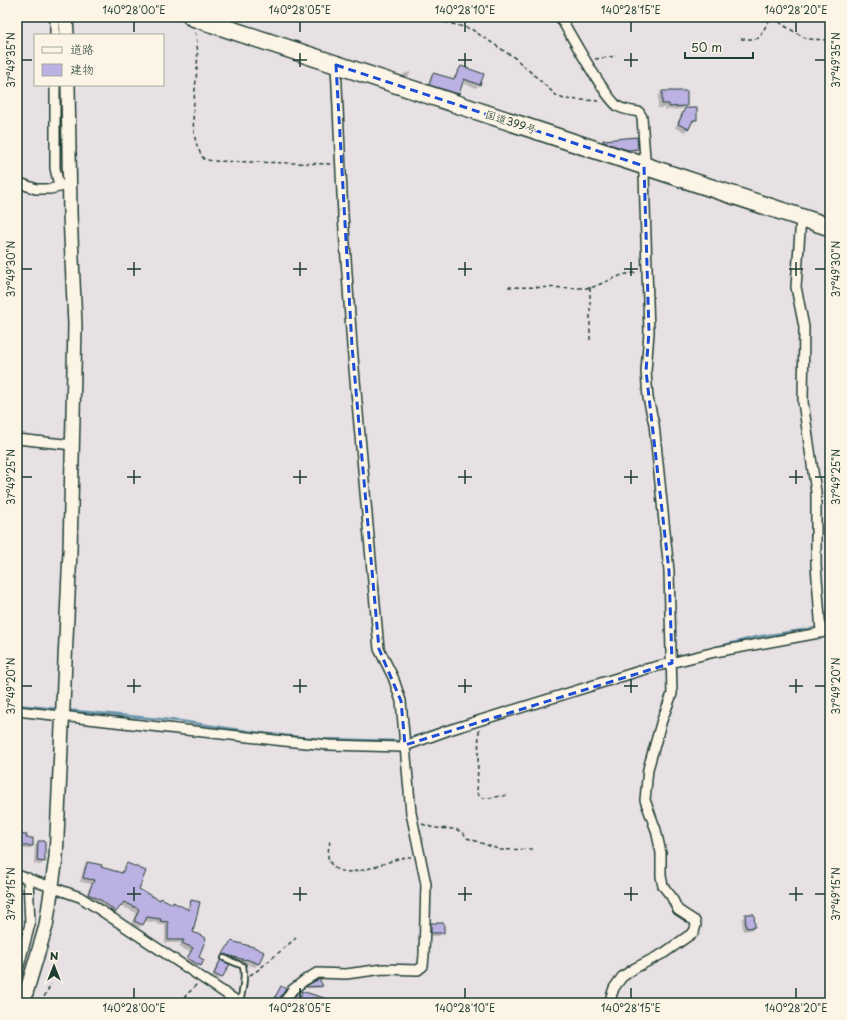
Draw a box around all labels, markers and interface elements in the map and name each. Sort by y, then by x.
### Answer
text: 140°28'00"E [102,2,166,17]
text: 140°28'05"E [269,2,331,17]
text: 140°28'10"E [435,2,495,17]
text: 140°28'15"E [601,2,661,17]
text: 140°28'20"E [764,2,828,17]
text: 37°49'35"N [3,32,18,88]
text: 37°49'35"N [828,32,843,88]
legend [34,34,164,86]
scale bar [685,34,753,60]
text: 50 m [691,38,722,56]
text: 道路 [70,40,94,58]
text: 建物 [70,60,94,78]
street label: 国道399号 [483,105,539,138]
text: 37°49'30"N [3,241,18,297]
text: 37°49'30"N [828,241,843,297]
text: 37°49'25"N [3,449,18,505]
text: 37°49'25"N [828,449,843,505]
text: 37°49'20"N [3,657,18,714]
text: 37°49'20"N [828,657,843,714]
text: 37°49'15"N [3,867,18,921]
text: 37°49'15"N [828,867,843,921]
north arrow [34,946,74,986]
text: N [50,947,59,964]
text: 140°28'00"E [102,1000,166,1015]
text: 140°28'05"E [269,1000,331,1015]
text: 140°28'10"E [435,1000,495,1015]
text: 140°28'15"E [601,1000,661,1015]
text: 140°28'20"E [764,1000,828,1015]

